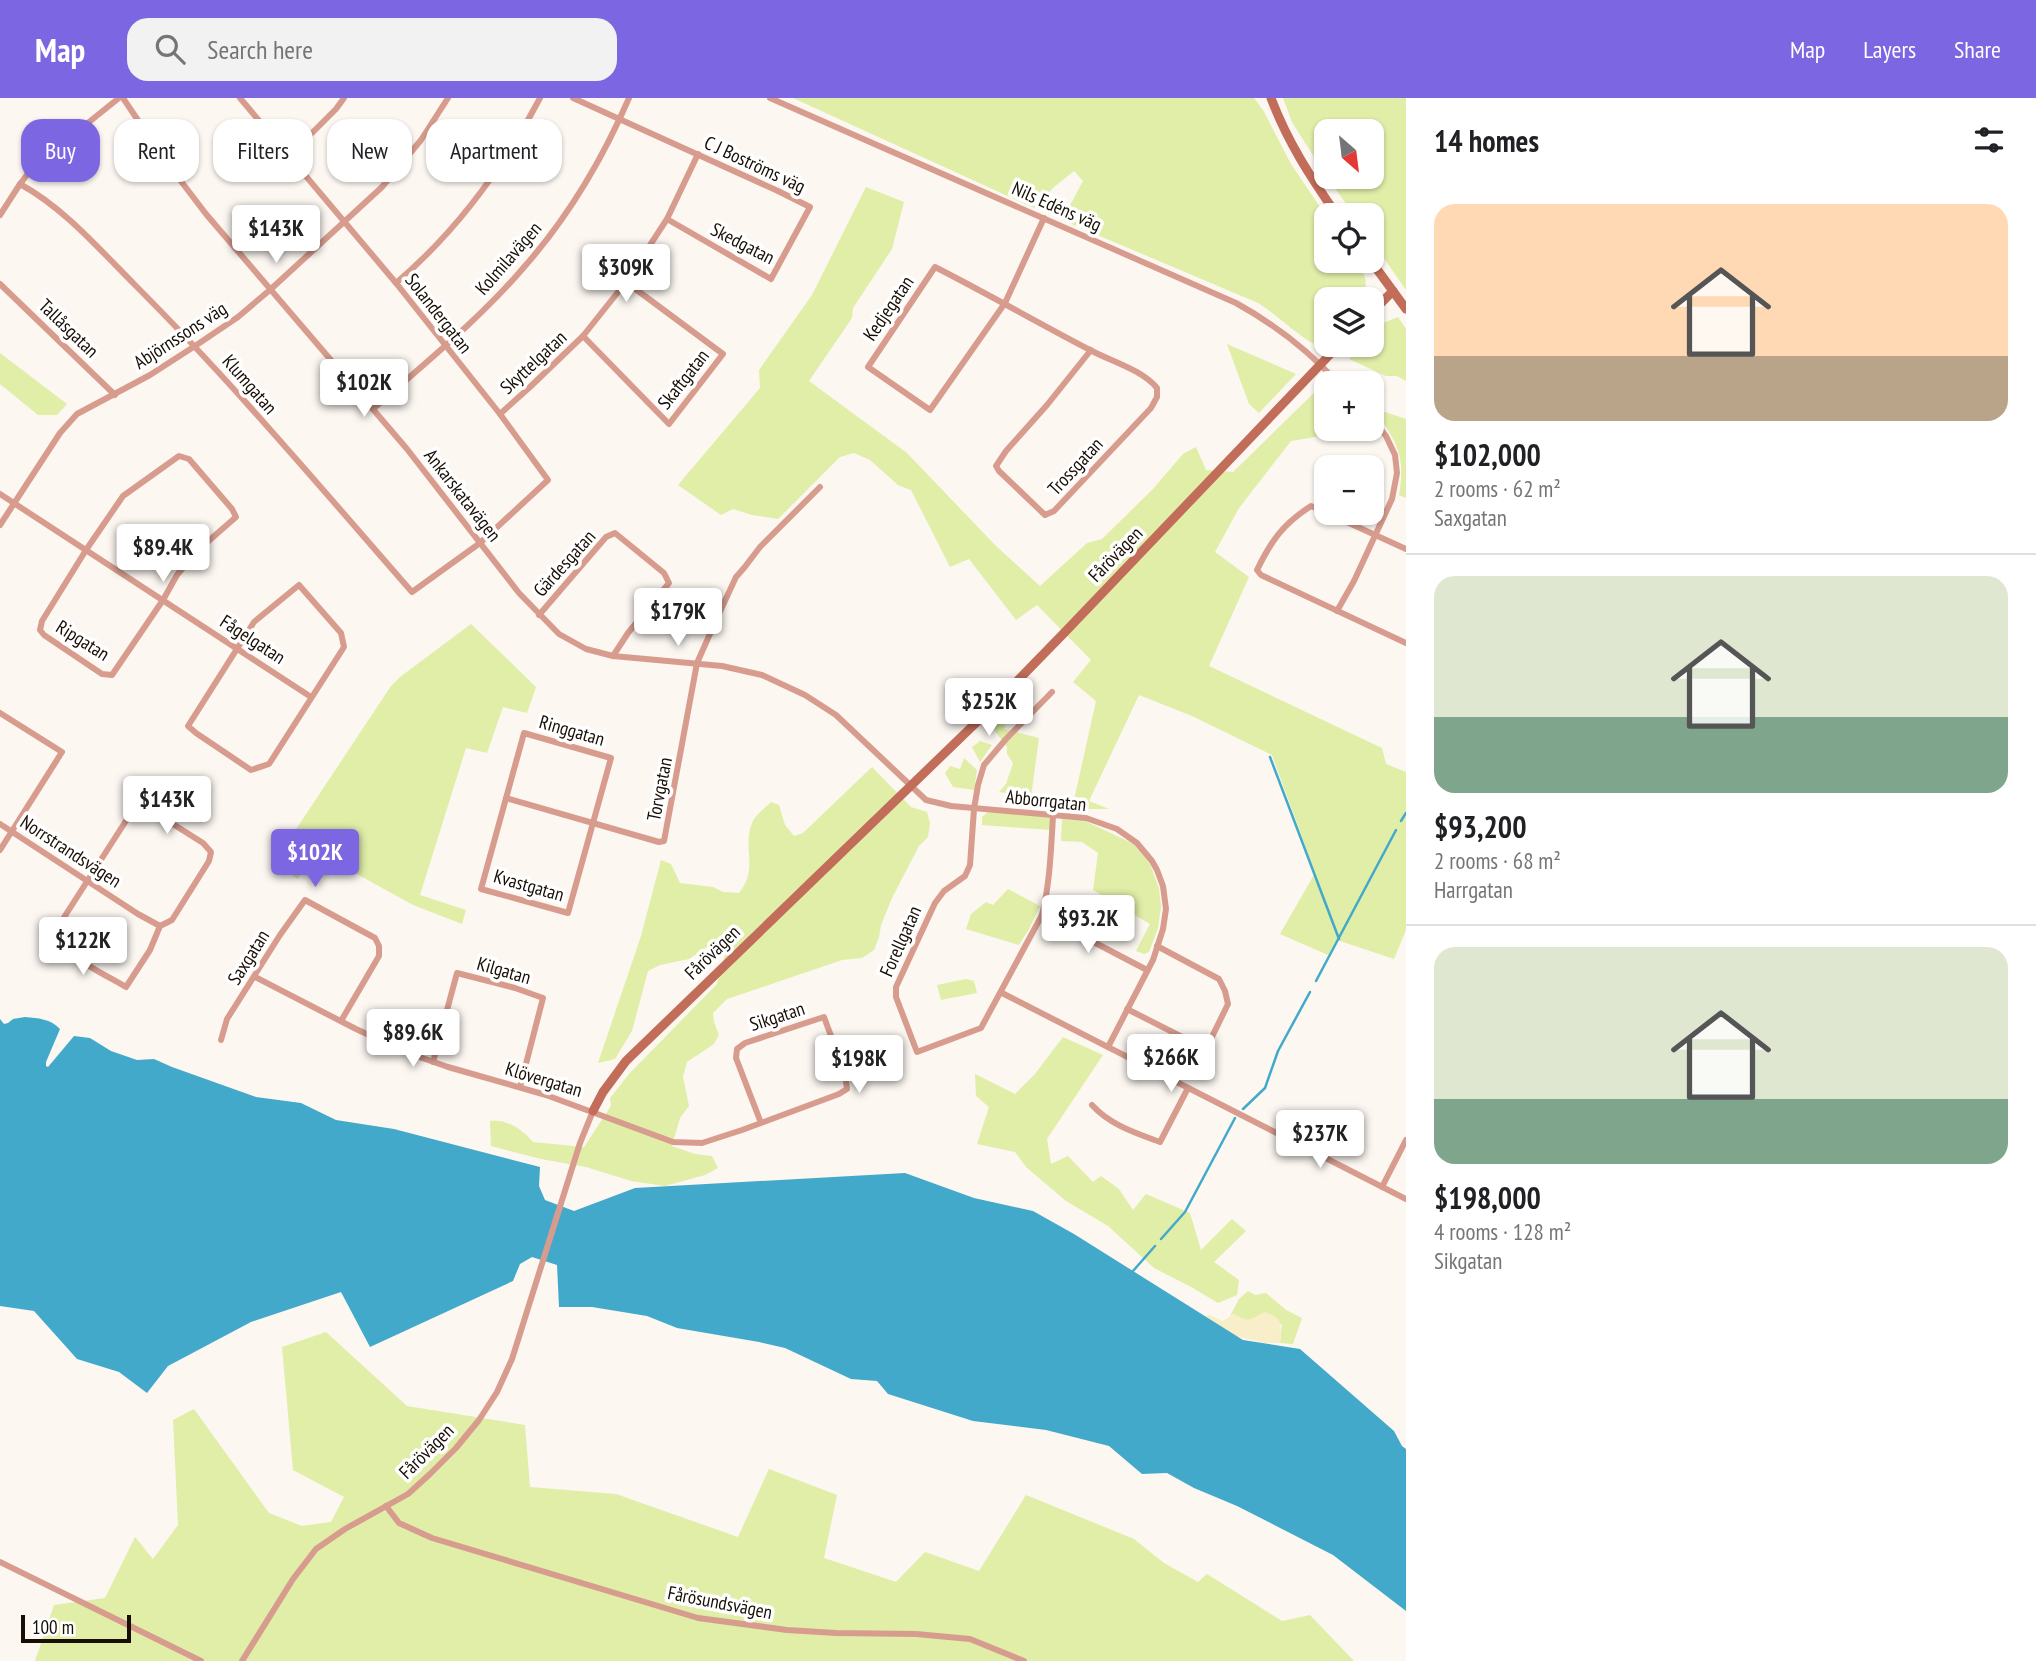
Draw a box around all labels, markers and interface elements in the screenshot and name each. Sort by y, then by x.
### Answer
search box [127,18,617,81]
text: Map [35,28,85,71]
icon: search [151,30,189,68]
text: Search here [207,33,313,66]
text: Map [1790,34,1825,65]
text: Layers [1863,34,1916,65]
text: Share [1954,34,2001,65]
chip: Buy [21,119,100,182]
chip: Rent [114,119,199,182]
chip: Filters [213,119,313,182]
chip: New [327,119,412,182]
chip: Apartment [426,119,562,182]
north arrow [1314,119,1384,189]
map controls [1314,119,1384,525]
text: 14 homes [1434,121,1539,160]
icon: filters [1970,121,2008,159]
street label: C J Boströms väg [701,130,809,198]
street label: Nils Edéns väg [1009,176,1105,236]
button: locate [1314,203,1384,273]
pin: $143K [227,206,325,265]
text: $143K [248,213,304,242]
street label: Kolmilavägen [470,216,546,300]
street label: Skedgatan [707,217,779,269]
pin: $309K [577,244,675,304]
icon: home [1658,249,1784,375]
text: $309K [598,252,654,281]
street label: Solandergatan [400,268,478,358]
street label: Kedjegatan [858,271,918,345]
button: layers [1314,287,1384,357]
street label: Tallåsgatan [34,294,104,362]
street label: Abjörnssons väg [129,296,231,374]
street label: Skyttelgatan [495,325,571,399]
street label: Skaftgatan [652,344,714,414]
street label: Klumgatan [218,349,282,419]
pin: $102K [315,360,413,419]
text: $102K [336,367,392,396]
button: + [1314,371,1384,441]
street label: Trossgatan [1042,432,1108,500]
text: $102,000 [1434,435,1541,474]
street label: Ankarskatavägen [419,444,507,546]
button: − [1314,455,1384,525]
text: 2 rooms · 62 m² [1434,474,1561,503]
text: Saxgatan [1434,503,1507,532]
street label: Fårövägen [1083,521,1147,587]
pin: $89.4K [106,524,220,584]
street label: Gärdesgatan [528,525,600,601]
text: $89.4K [133,532,193,561]
pin: $179K [629,588,727,648]
text: $179K [650,596,706,625]
street label: Fågelgatan [216,609,290,669]
street label: Ripgatan [52,614,114,666]
icon: home [1658,621,1784,747]
pin: $252K [940,678,1038,738]
text: $252K [961,686,1017,715]
street label: Ringgatan [537,709,607,751]
street label: Torvgatan [641,755,677,823]
pin: $143K [118,776,216,836]
text: $143K [139,784,195,813]
street label: Abborrgatan [1004,784,1088,816]
text: $93,200 [1434,807,1527,846]
street label: Norrstrandsvägen [16,809,126,893]
pin: $102K [266,830,364,889]
text: $102K [287,837,343,866]
text: 2 rooms · 68 m² [1434,846,1561,875]
street label: Kvastgatan [491,864,567,906]
text: Harrgatan [1434,875,1513,904]
pin: $93.2K [1031,896,1145,955]
street label: Forellgatan [874,902,926,980]
text: $93.2K [1058,903,1118,932]
pin: $122K [34,918,132,977]
street label: Fårövägen [679,920,745,984]
text: $122K [55,925,111,954]
street label: Saxgatan [222,925,274,989]
street label: Kilgatan [474,951,534,989]
icon: home [1658,992,1784,1118]
street label: Sikgatan [746,996,808,1036]
pin: $89.6K [356,1010,470,1069]
text: $89.6K [383,1017,443,1046]
pin: $266K [1122,1034,1220,1094]
pin: $198K [810,1035,908,1095]
text: $266K [1143,1042,1199,1071]
text: $198K [831,1043,887,1072]
street label: Klövergatan [503,1056,585,1102]
pin: $237K [1271,1110,1369,1170]
text: $237K [1292,1118,1348,1147]
text: $198,000 [1434,1178,1541,1217]
text: 4 rooms · 128 m² [1434,1217,1571,1246]
text: Sikgatan [1434,1246,1502,1275]
street label: Fårövägen [393,1418,459,1484]
street label: Fårösundsvägen [666,1580,774,1624]
scale bar [21,1612,131,1644]
text: 100 m [32,1615,74,1639]

